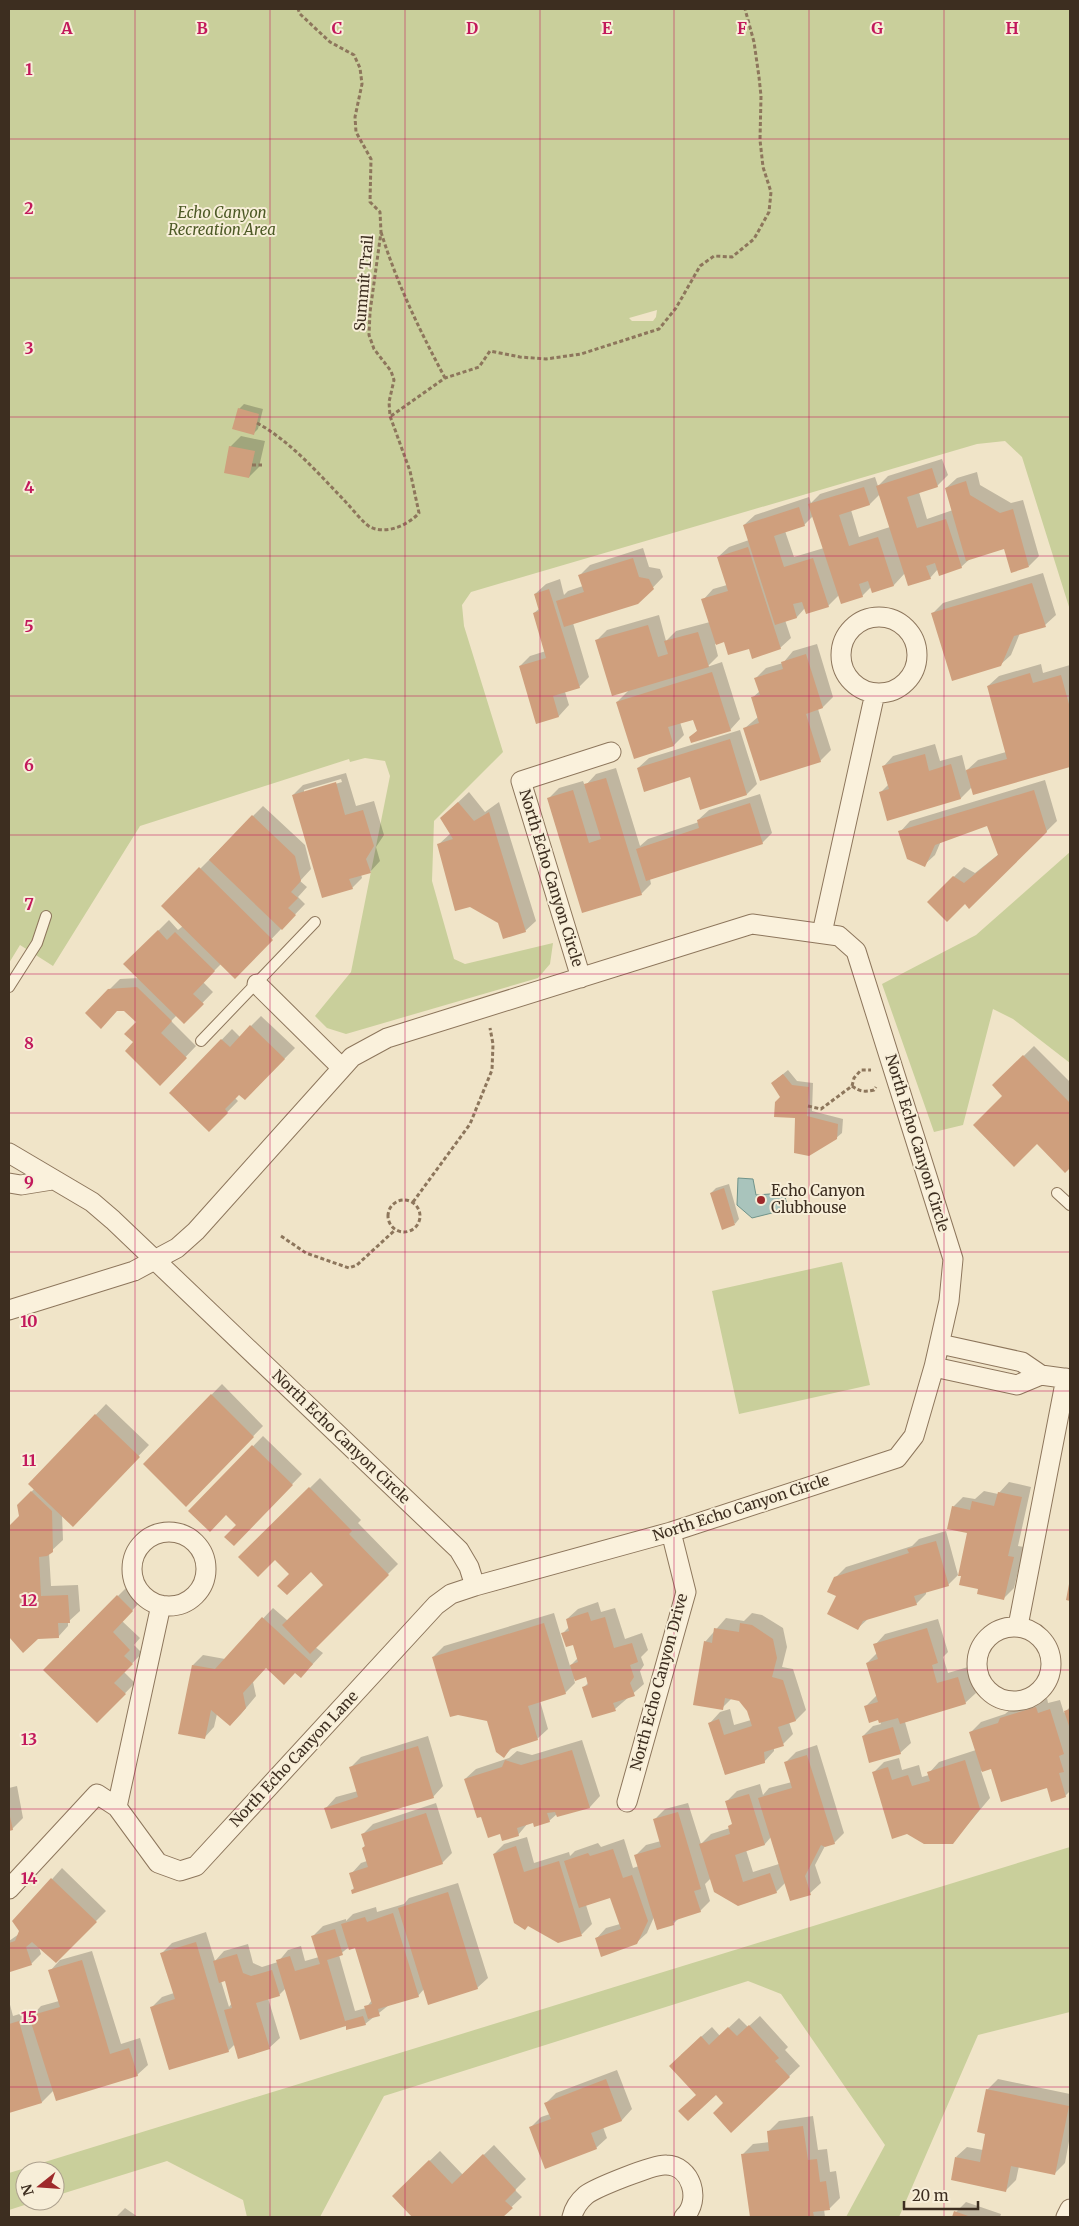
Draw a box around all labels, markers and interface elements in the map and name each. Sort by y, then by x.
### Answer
text: A [60,18,73,38]
text: B [196,18,208,38]
text: C [332,18,342,38]
text: D [466,18,478,38]
text: E [602,18,613,38]
text: F [737,18,747,38]
text: G [871,18,883,38]
text: H [1005,18,1019,38]
text: 1 [25,59,33,79]
text: 2 [24,198,34,218]
park label: Echo Canyon Recreation Area [168,203,276,239]
street label: Summit Trail [350,234,377,332]
text: 3 [24,338,34,358]
text: 4 [24,477,34,497]
text: 5 [24,616,34,636]
text: 6 [24,755,34,775]
street label: North Echo Canyon Circle [515,787,588,969]
text: 7 [24,894,34,914]
text: 8 [24,1033,34,1053]
street label: North Echo Canyon Circle [881,1052,954,1234]
text: 9 [24,1172,34,1192]
place label: Echo Canyon Clubhouse [771,1181,865,1217]
marker: Echo Canyon Clubhouse [755,1194,767,1206]
text: 10 [20,1311,38,1331]
street label: North Echo Canyon Circle [268,1366,414,1508]
text: 11 [22,1450,37,1470]
street label: North Echo Canyon Circle [650,1470,832,1545]
text: 12 [21,1590,37,1610]
street label: North Echo Canyon Drive [626,1591,691,1773]
street label: North Echo Canyon Lane [226,1687,362,1831]
text: 13 [21,1729,37,1749]
text: 14 [21,1868,37,1888]
text: 15 [21,2007,37,2027]
north arrow [15,2161,65,2211]
scale bar [904,2178,978,2210]
text: N [17,2182,38,2198]
text: 20 m [912,2186,949,2205]

